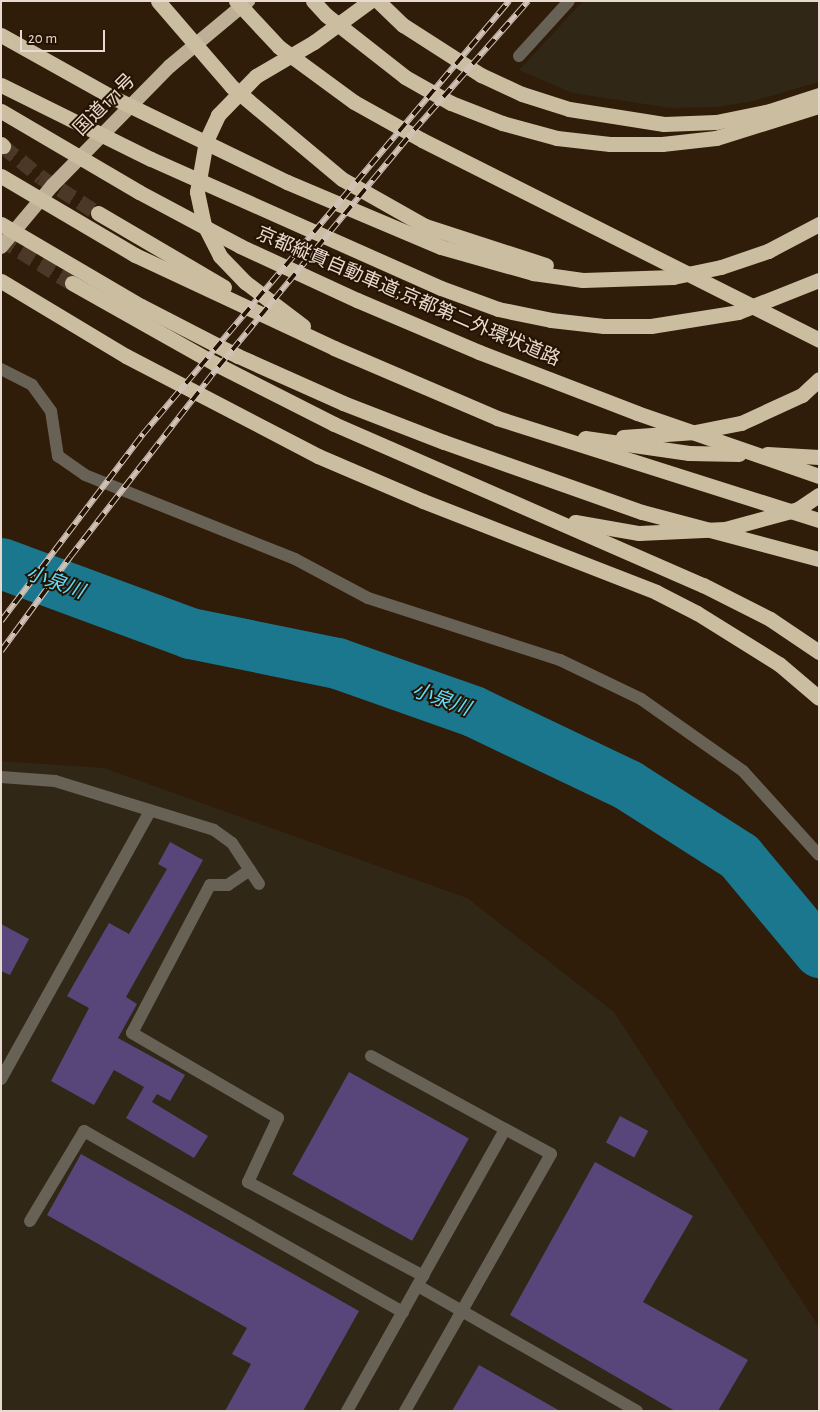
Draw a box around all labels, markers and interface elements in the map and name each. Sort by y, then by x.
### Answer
scale bar [22,20,108,52]
text: 20 m [28,31,57,46]
street label: 国道171号 [69,69,141,141]
street label: 京都縦貫自動車道;京都第二外環状道路 [253,223,563,371]
water label: 小泉川 [23,561,87,605]
water label: 小泉川 [409,678,473,722]

